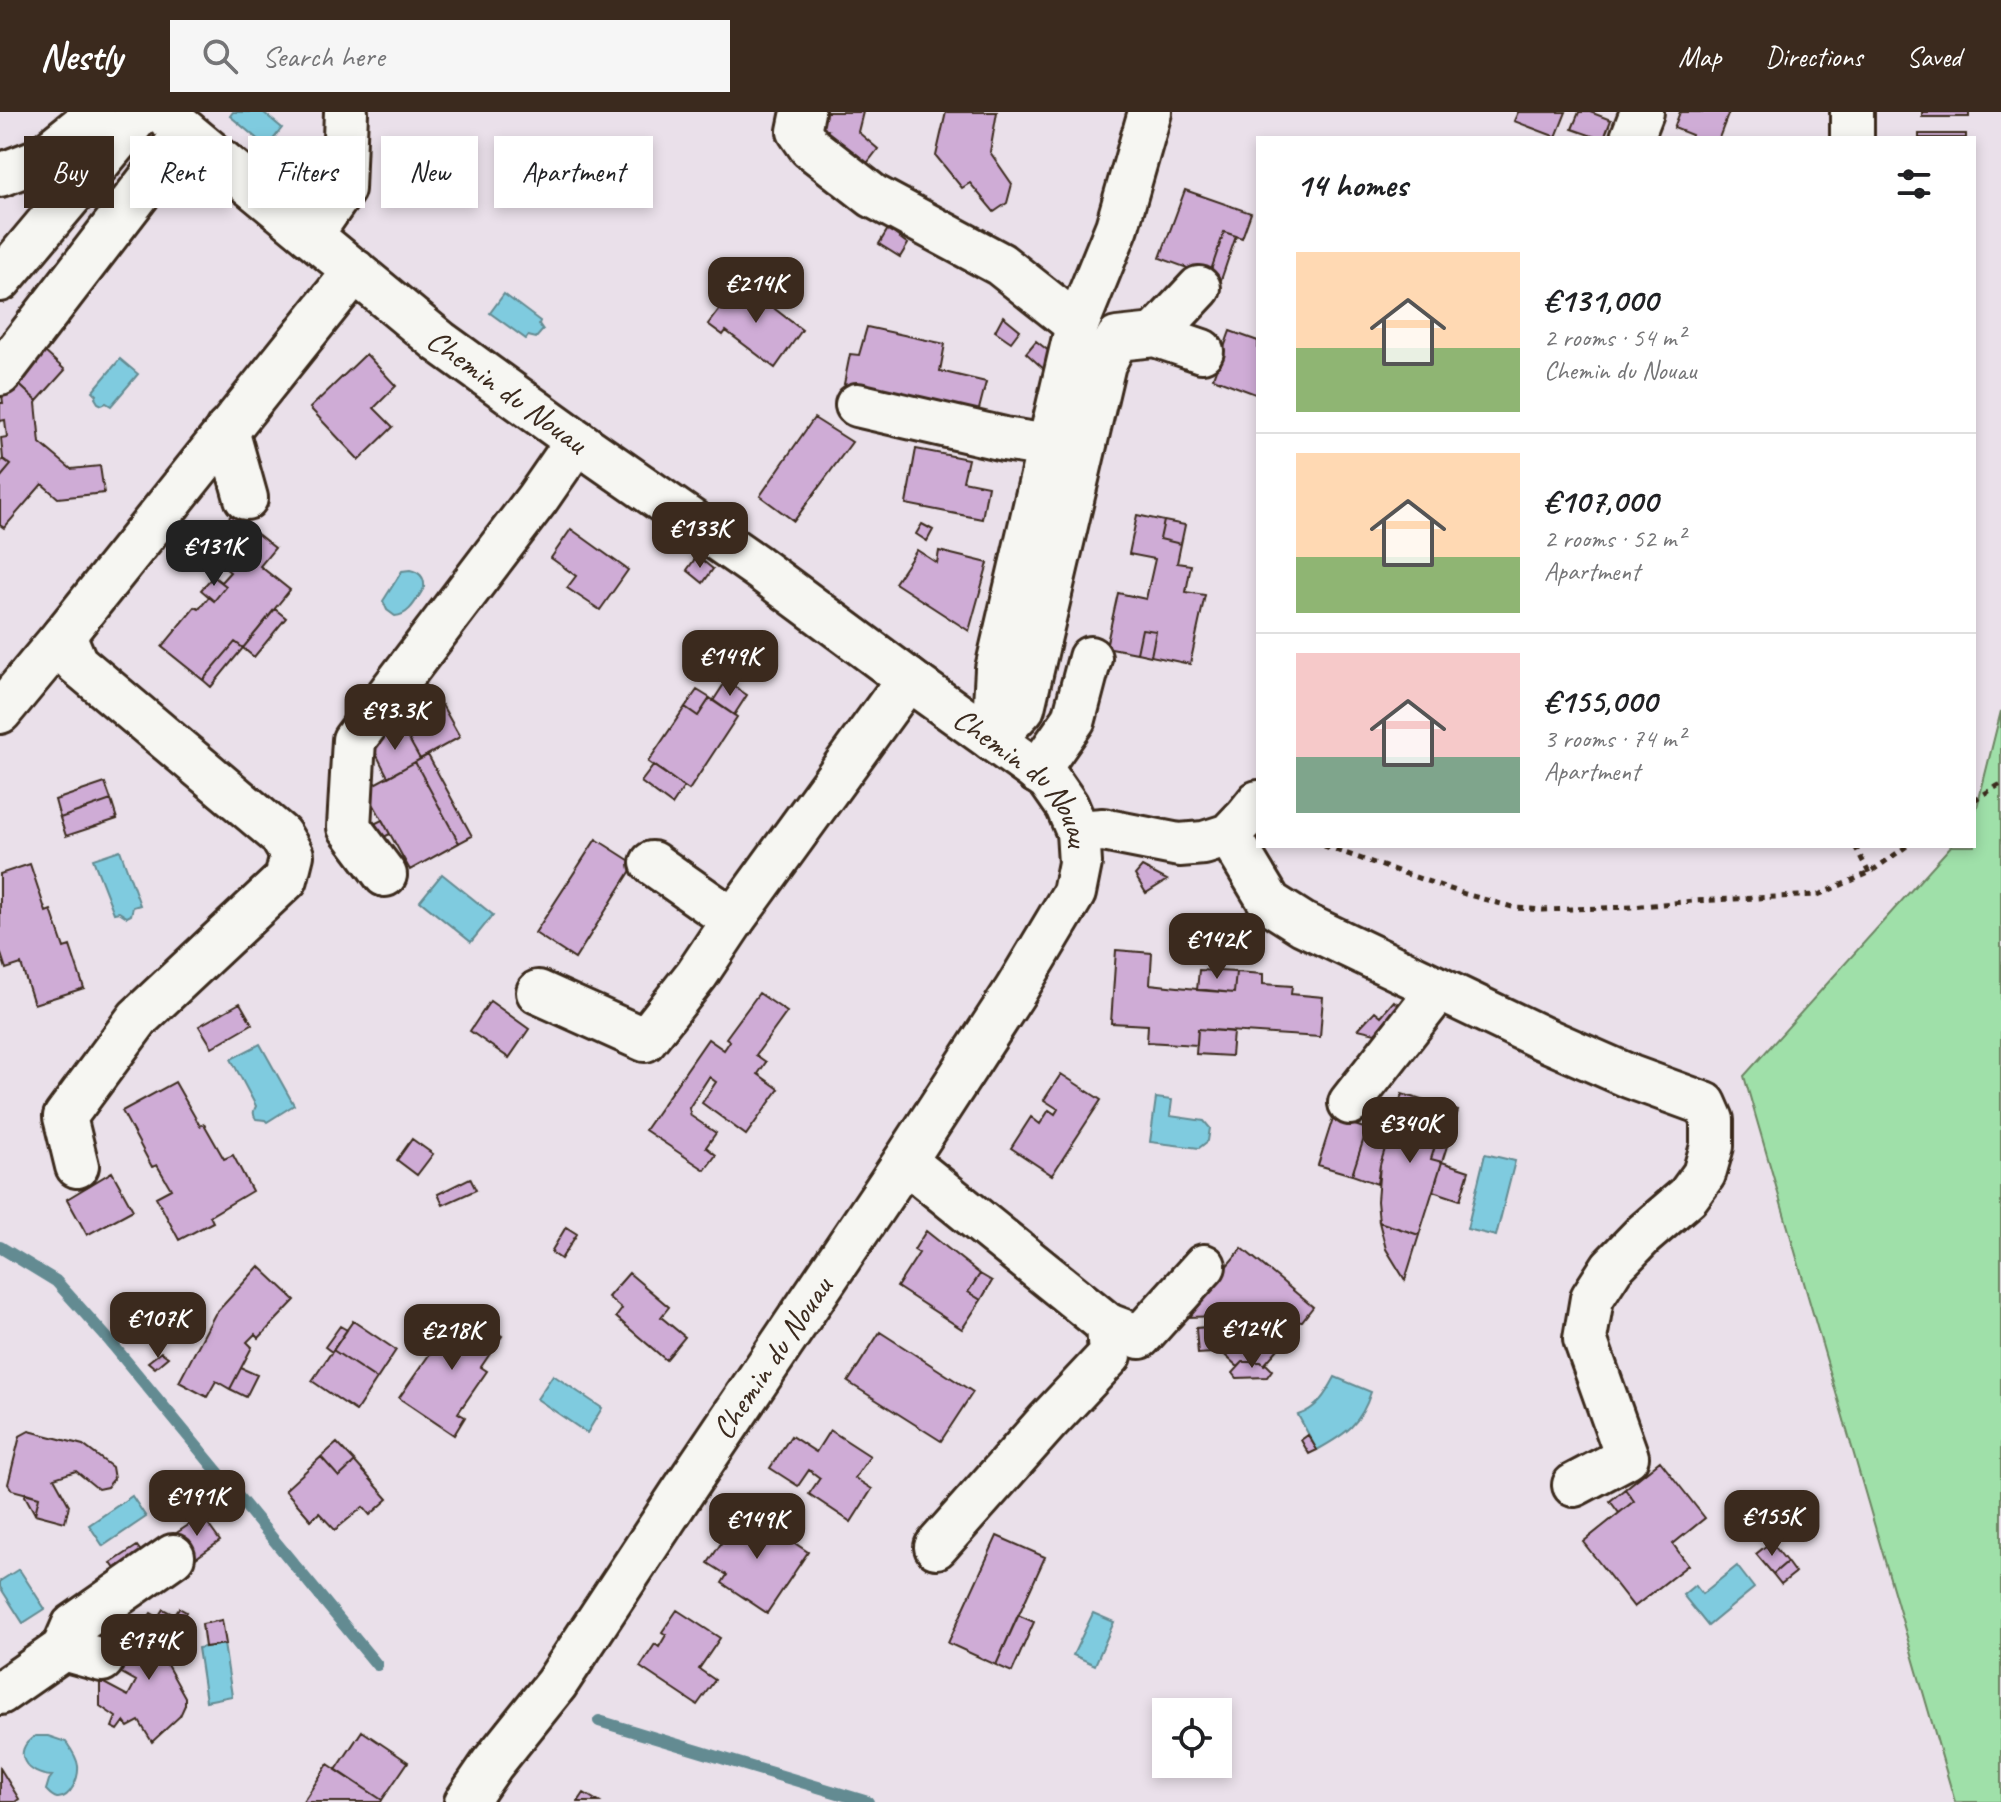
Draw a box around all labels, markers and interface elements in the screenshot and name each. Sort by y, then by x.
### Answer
search box [170,20,730,92]
text: Nestly [40,33,122,80]
icon: search [198,34,242,78]
text: Search here [262,37,384,75]
text: Map [1678,39,1721,74]
text: Directions [1765,39,1863,74]
text: Saved [1907,39,1961,74]
chip: Buy [24,136,114,208]
chip: Rent [130,136,232,208]
chip: Filters [248,136,365,208]
chip: New [381,136,478,208]
chip: Apartment [494,136,653,208]
icon: filters [1892,162,1936,206]
text: 14 homes [1296,163,1407,206]
pin: €214K [700,257,812,325]
text: €214K [726,266,786,299]
text: €131,000 [1544,278,1658,321]
icon: home [1360,284,1456,380]
street label: Chemin du Nouau [419,319,597,464]
text: 2 rooms · 54 m² [1544,321,1685,354]
text: Chemin du Nouau [1544,354,1696,387]
text: €107,000 [1544,479,1658,522]
icon: home [1360,485,1456,581]
pin: €133K [644,502,756,570]
text: €133K [670,511,730,544]
pin: €131K [158,520,270,588]
text: 2 rooms · 52 m² [1544,522,1685,555]
text: €131K [184,529,244,562]
text: Apartment [1544,555,1640,588]
pin: €149K [674,630,786,698]
text: €149K [700,639,760,672]
text: €155,000 [1544,679,1657,722]
pin: €93.3K [330,684,460,752]
icon: home [1360,685,1456,781]
text: €93.3K [363,693,427,726]
street label: Chemin du Nouau [945,698,1100,850]
text: 3 rooms · 74 m² [1544,722,1685,755]
text: Apartment [1544,755,1640,788]
pin: €142K [1161,913,1273,981]
text: €142K [1187,922,1247,955]
pin: €340K [1354,1097,1466,1165]
text: €340K [1380,1106,1440,1139]
street label: Chemin du Nouau [703,1267,843,1447]
pin: €107K [102,1292,214,1360]
text: €107K [128,1301,188,1334]
pin: €124K [1196,1302,1308,1370]
pin: €218K [396,1304,508,1372]
text: €124K [1222,1311,1282,1344]
text: €218K [422,1313,482,1346]
pin: €191K [141,1470,253,1538]
text: €191K [167,1479,227,1512]
pin: €155K [1716,1490,1828,1558]
pin: €149K [701,1493,813,1561]
text: €155K [1742,1499,1802,1532]
text: €149K [727,1502,787,1535]
pin: €174K [93,1614,205,1682]
text: €174K [119,1623,179,1656]
map controls [1152,1698,1232,1778]
button: locate [1152,1698,1232,1778]

